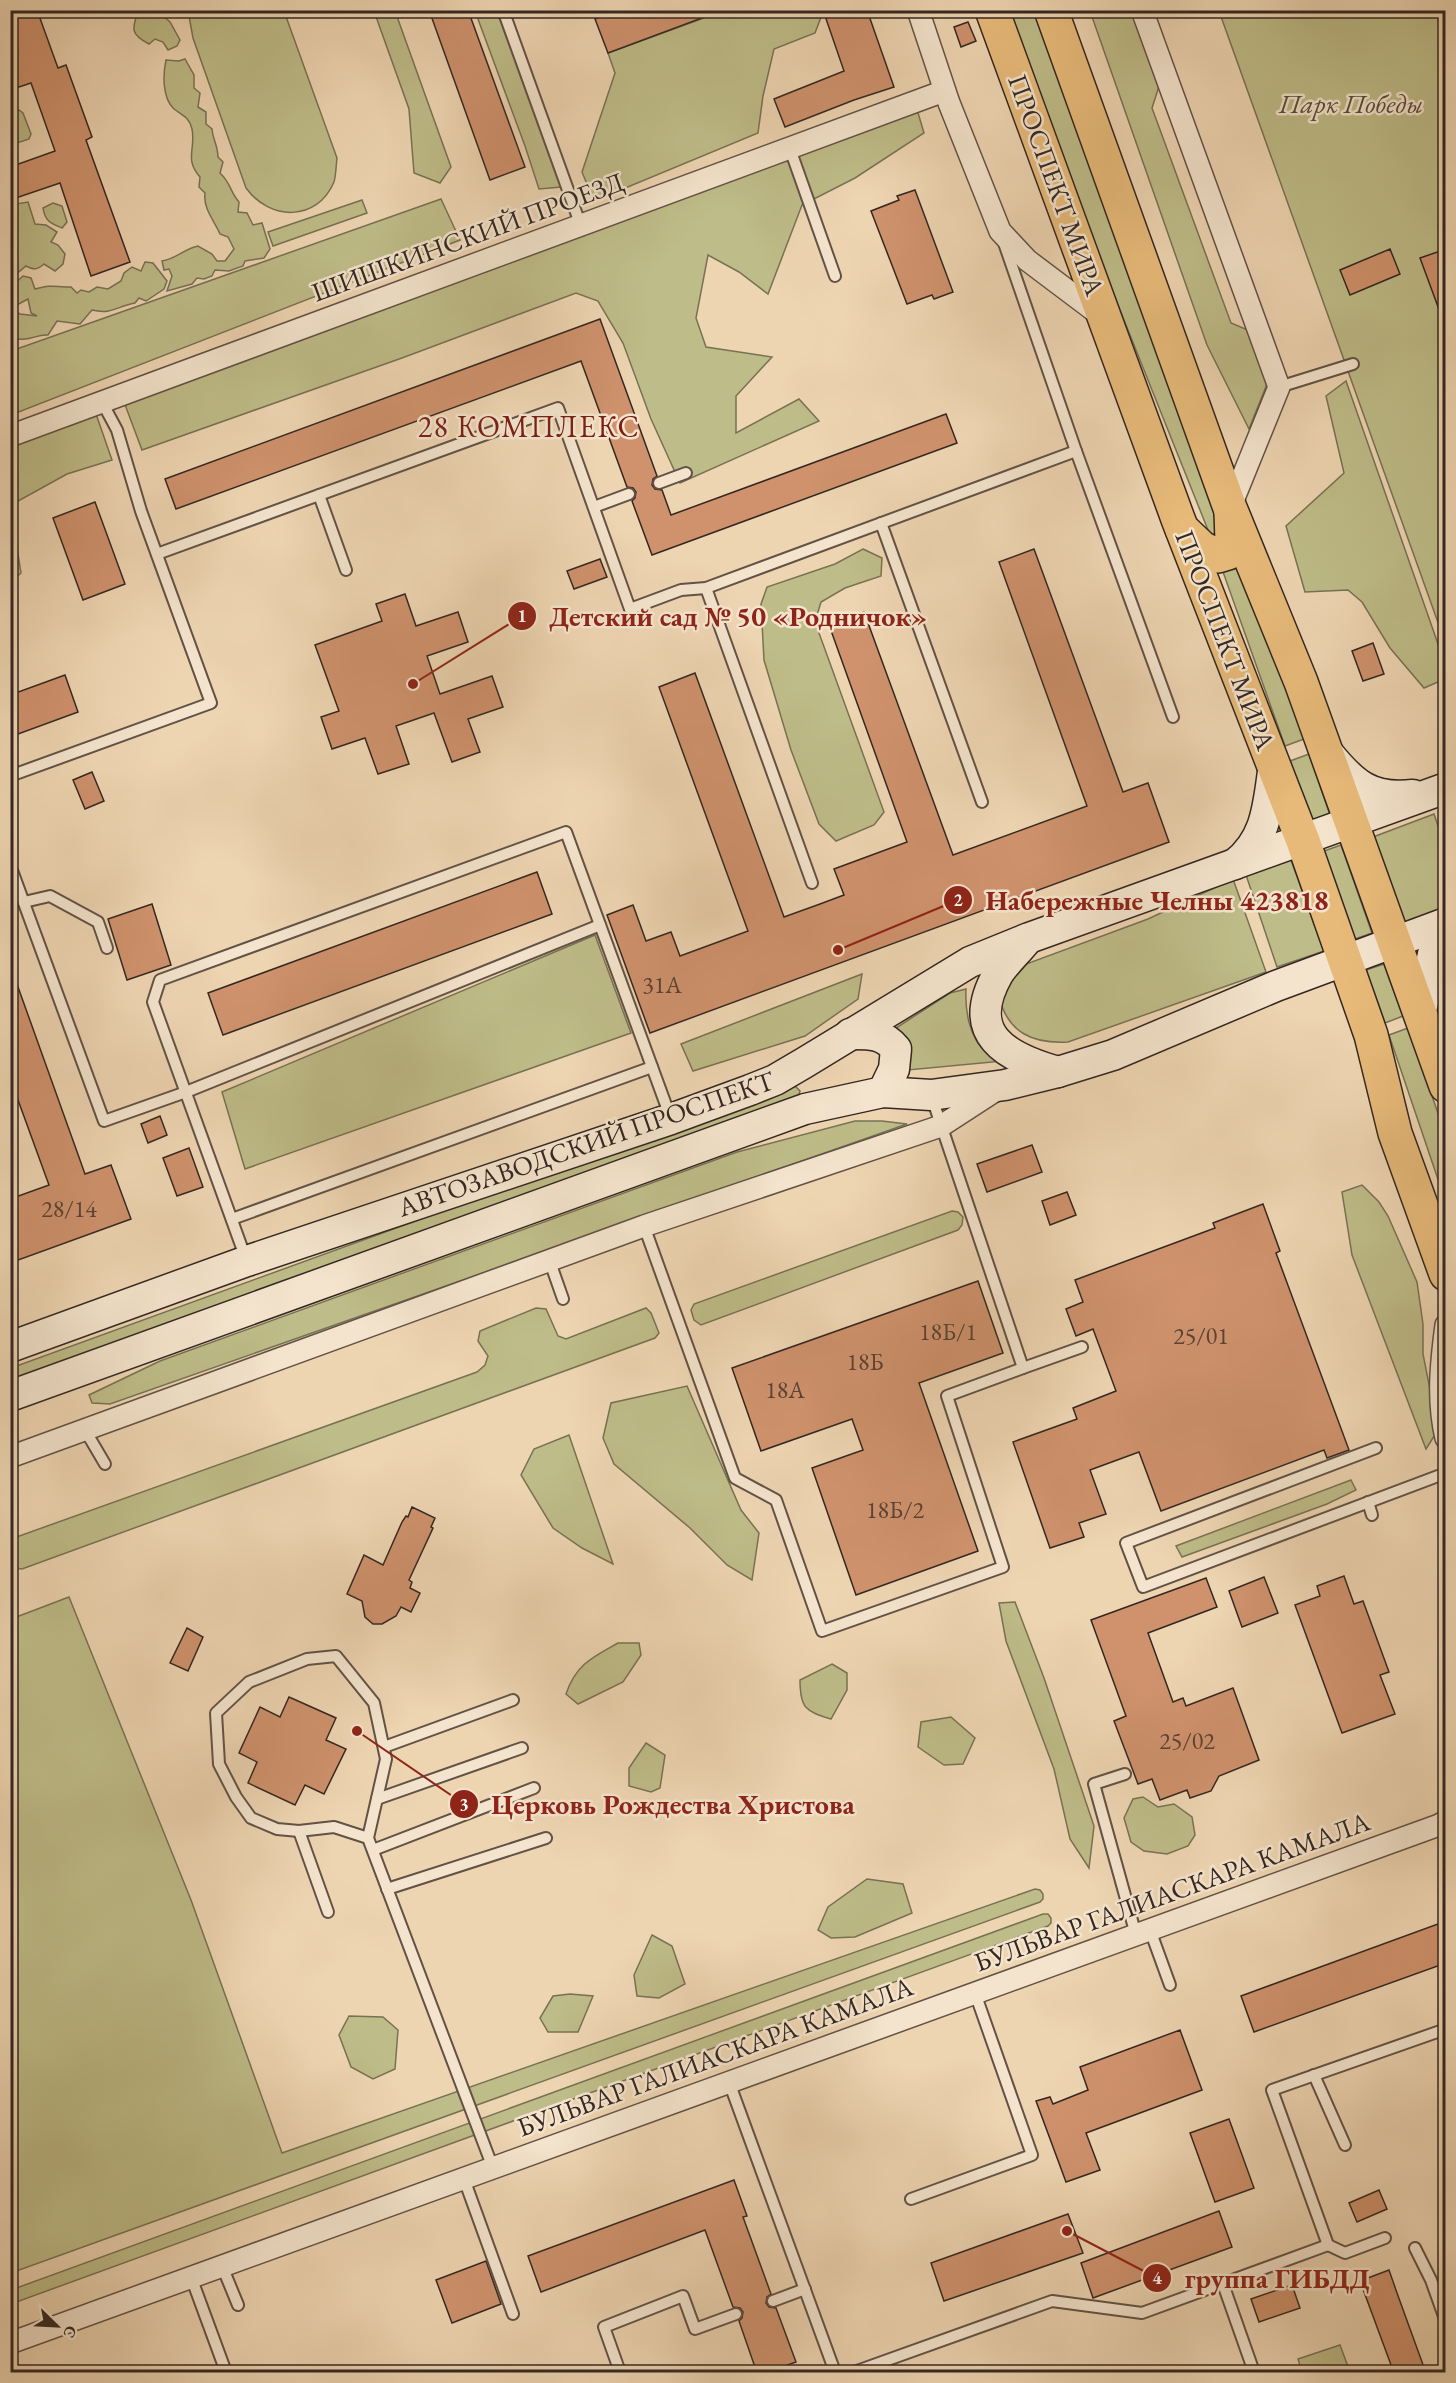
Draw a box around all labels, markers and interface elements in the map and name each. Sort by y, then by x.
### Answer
street label: ПРОСПЕКТ МИРА [1000,69,1113,301]
park label: Парк Победы [1278,86,1423,121]
street label: ШИШКИНСКИЙ ПРОЕЗД [307,164,629,309]
district label: 28 КОМПЛЕКС [418,407,640,446]
street label: ПРОСПЕКТ МИРА [1167,525,1284,755]
callout: Детский сад № 50 «Родничок» [507,593,940,639]
text: Детский сад № 50 «Родничок» [549,598,927,634]
text: 1 [517,604,527,627]
callout: Набережные Челны 423818 [943,877,1340,923]
text: Набережные Челны 423818 [985,882,1329,918]
text: 2 [953,888,963,911]
house number: 31А [642,969,682,1000]
street label: АВТОЗАВОДСКИЙ ПРОСПЕКТ [392,1062,779,1225]
house number: 28/14 [41,1193,97,1224]
house number: 18Б/1 [919,1316,977,1347]
house number: 25/01 [1173,1320,1229,1351]
house number: 18Б [846,1346,884,1377]
house number: 18А [765,1374,805,1405]
house number: 18Б/2 [866,1494,925,1525]
house number: 25/02 [1159,1725,1215,1756]
callout: Церковь Рождества Христова [449,1781,866,1827]
text: Церковь Рождества Христова [491,1786,855,1822]
text: 3 [459,1793,469,1816]
street label: БУЛЬВАР ГАЛИАСКАРА КАМАЛА [969,1803,1375,1980]
street label: БУЛЬВАР ГАЛИАСКАРА КАМАЛА [512,1968,918,2145]
callout: группа ГИБДД [1142,2255,1381,2301]
text: группа ГИБДД [1184,2260,1370,2296]
text: 4 [1152,2266,1162,2289]
north arrow [27,2296,87,2356]
text: С [58,2322,82,2341]

